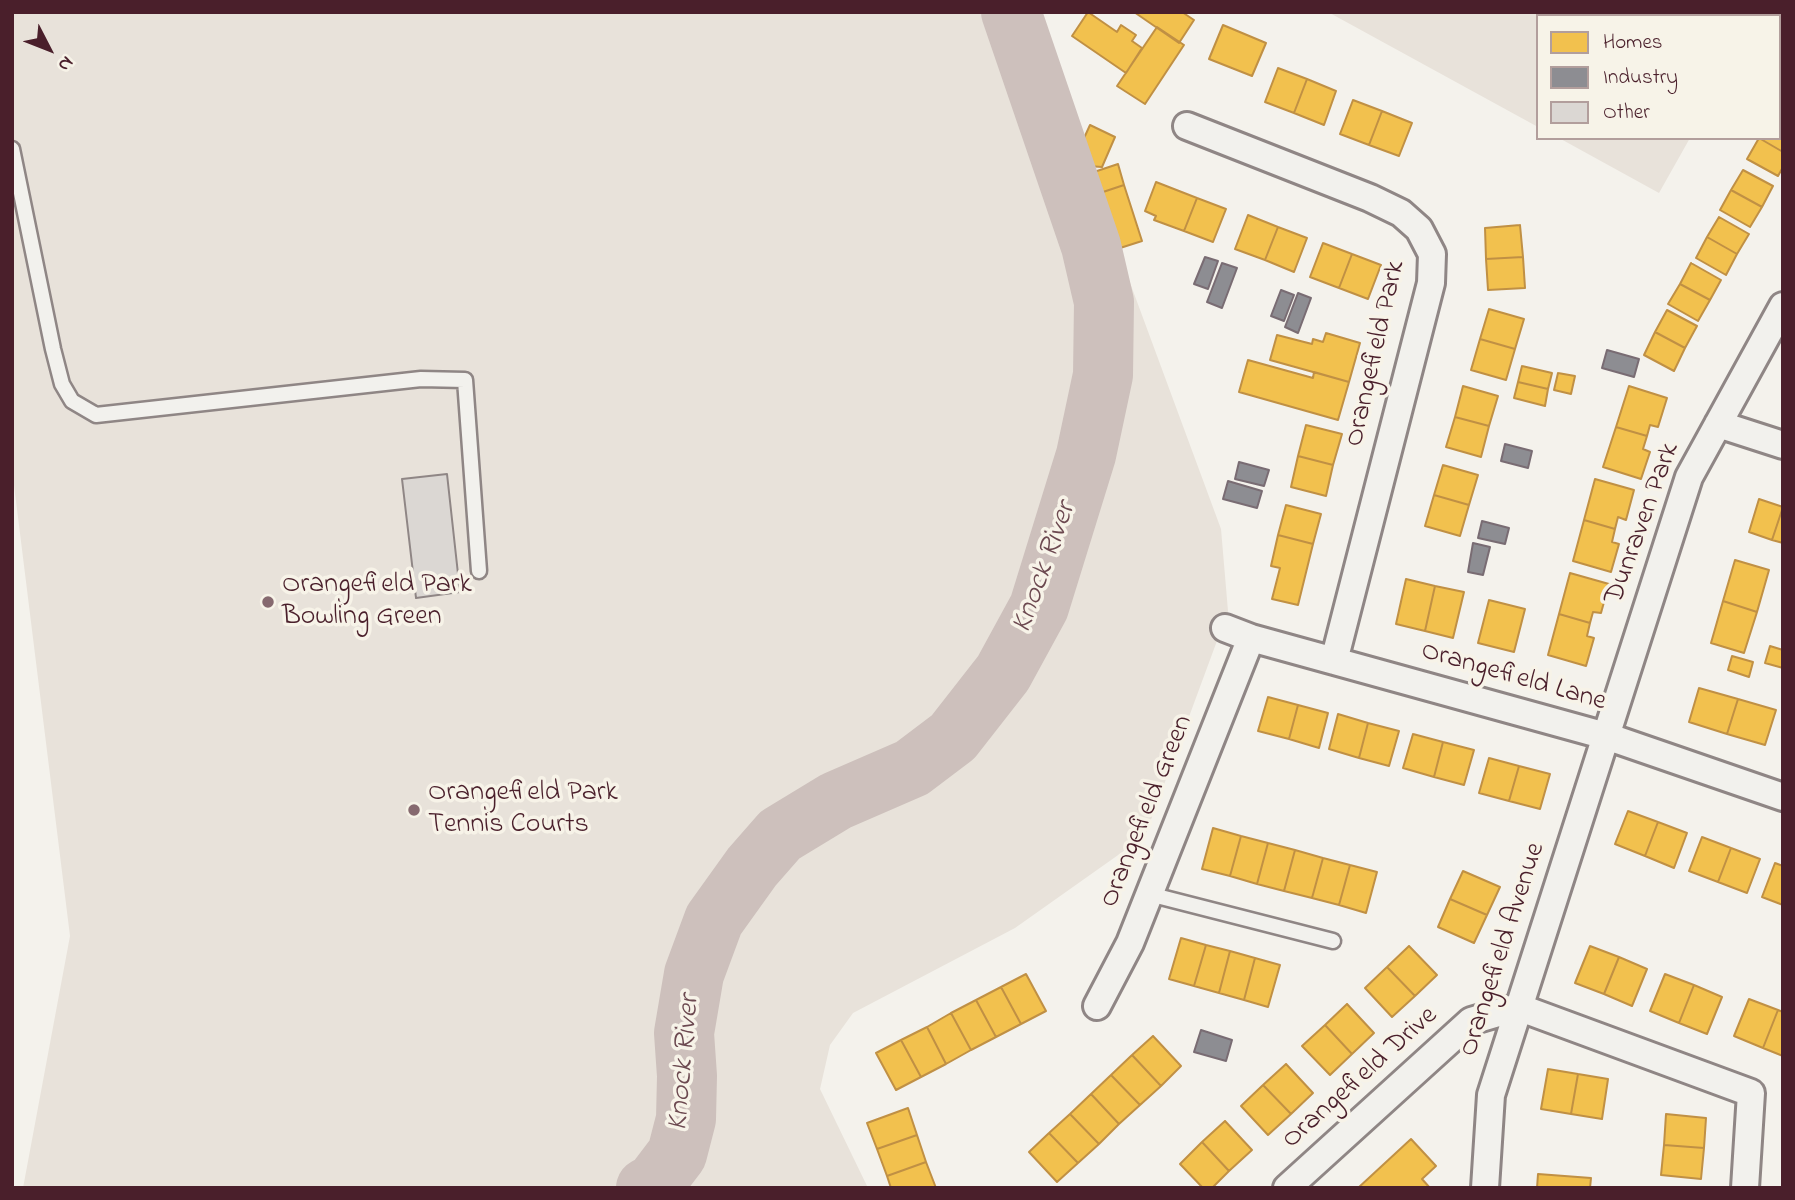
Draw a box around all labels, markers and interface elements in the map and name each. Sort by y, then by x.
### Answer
north arrow [14,14,84,84]
legend [1536,14,1781,140]
text: Homes [1603,28,1663,58]
text: N [51,50,79,77]
text: Industry [1603,63,1678,93]
text: Other [1603,98,1650,128]
street label: Orangefield Park [1339,258,1415,450]
street label: Dunraven Park [1599,439,1689,609]
water label: Knock River [1006,498,1086,638]
place label: Orangefield Park Bowling Green [282,569,472,635]
marker: Orangefield Park Bowling Green [260,594,276,610]
street label: Orangefield Lane [1417,636,1609,720]
street label: Orangefield Green [1094,711,1202,913]
place label: Orangefield Park Tennis Courts [428,777,618,843]
marker: Orangefield Park Tennis Courts [406,802,422,818]
street label: Orangefield Avenue [1454,839,1554,1061]
water label: Knock River [662,994,710,1132]
street label: Orangefield Drive [1276,1000,1446,1158]

